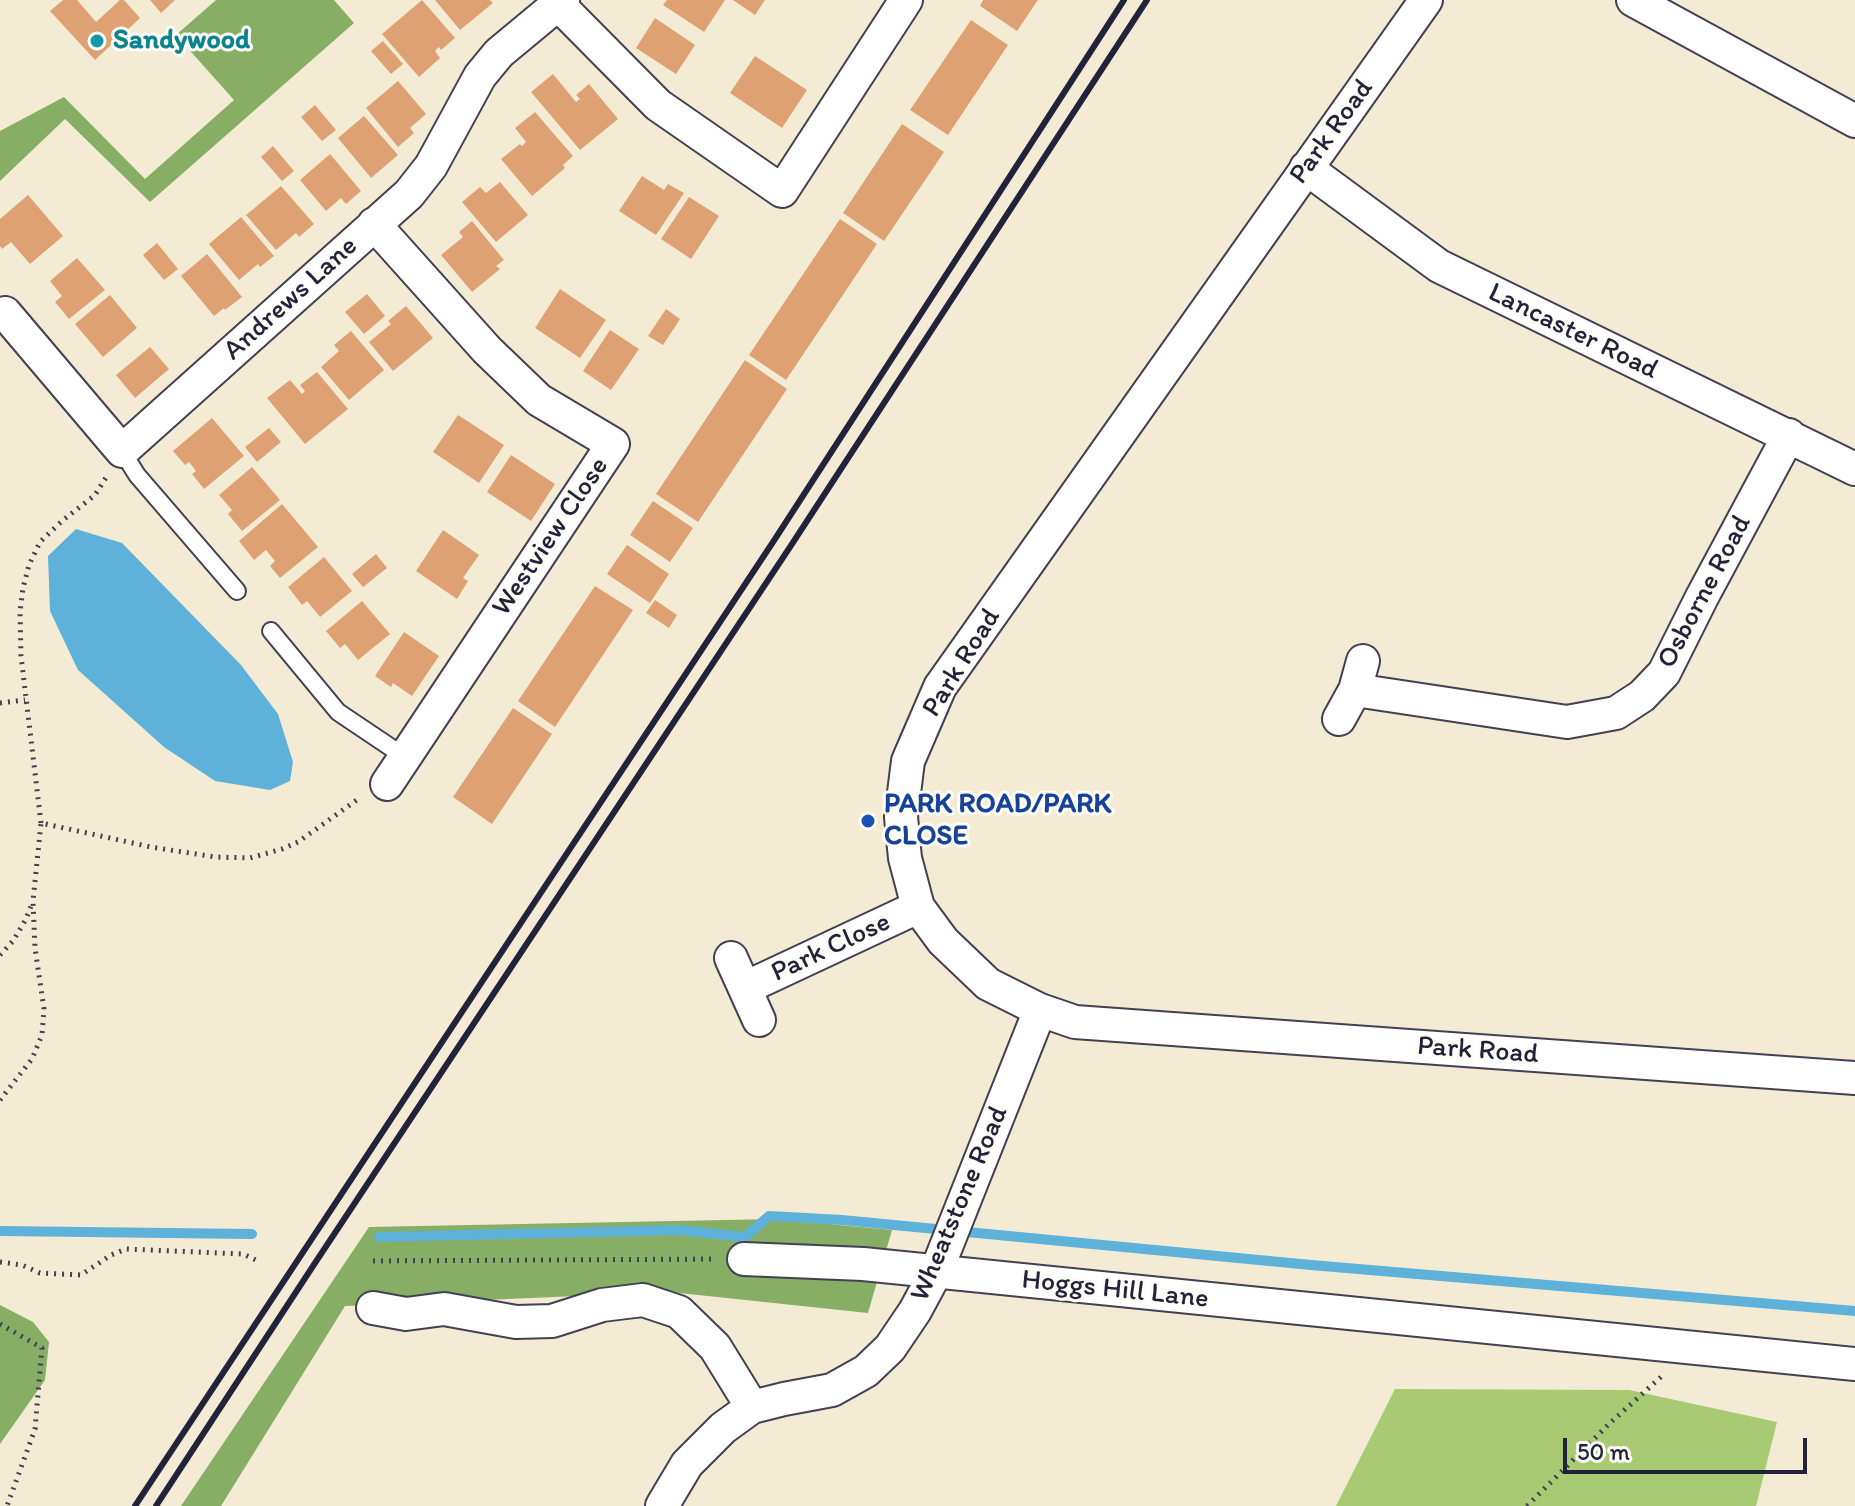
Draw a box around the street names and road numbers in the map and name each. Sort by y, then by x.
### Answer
street label: Park Road [1283,73,1381,191]
street label: Andrews Lane [217,230,365,368]
street label: Lancaster Road [1483,276,1663,388]
street label: Westview Close [486,451,616,623]
street label: Osborne Road [1651,510,1759,674]
street label: Park Road [916,602,1008,724]
street label: Park Close [766,906,896,990]
street label: Park Road [1416,1030,1540,1072]
street label: Wheatstone Road [904,1101,1016,1307]
street label: Hoggs Hill Lane [1020,1263,1210,1317]

